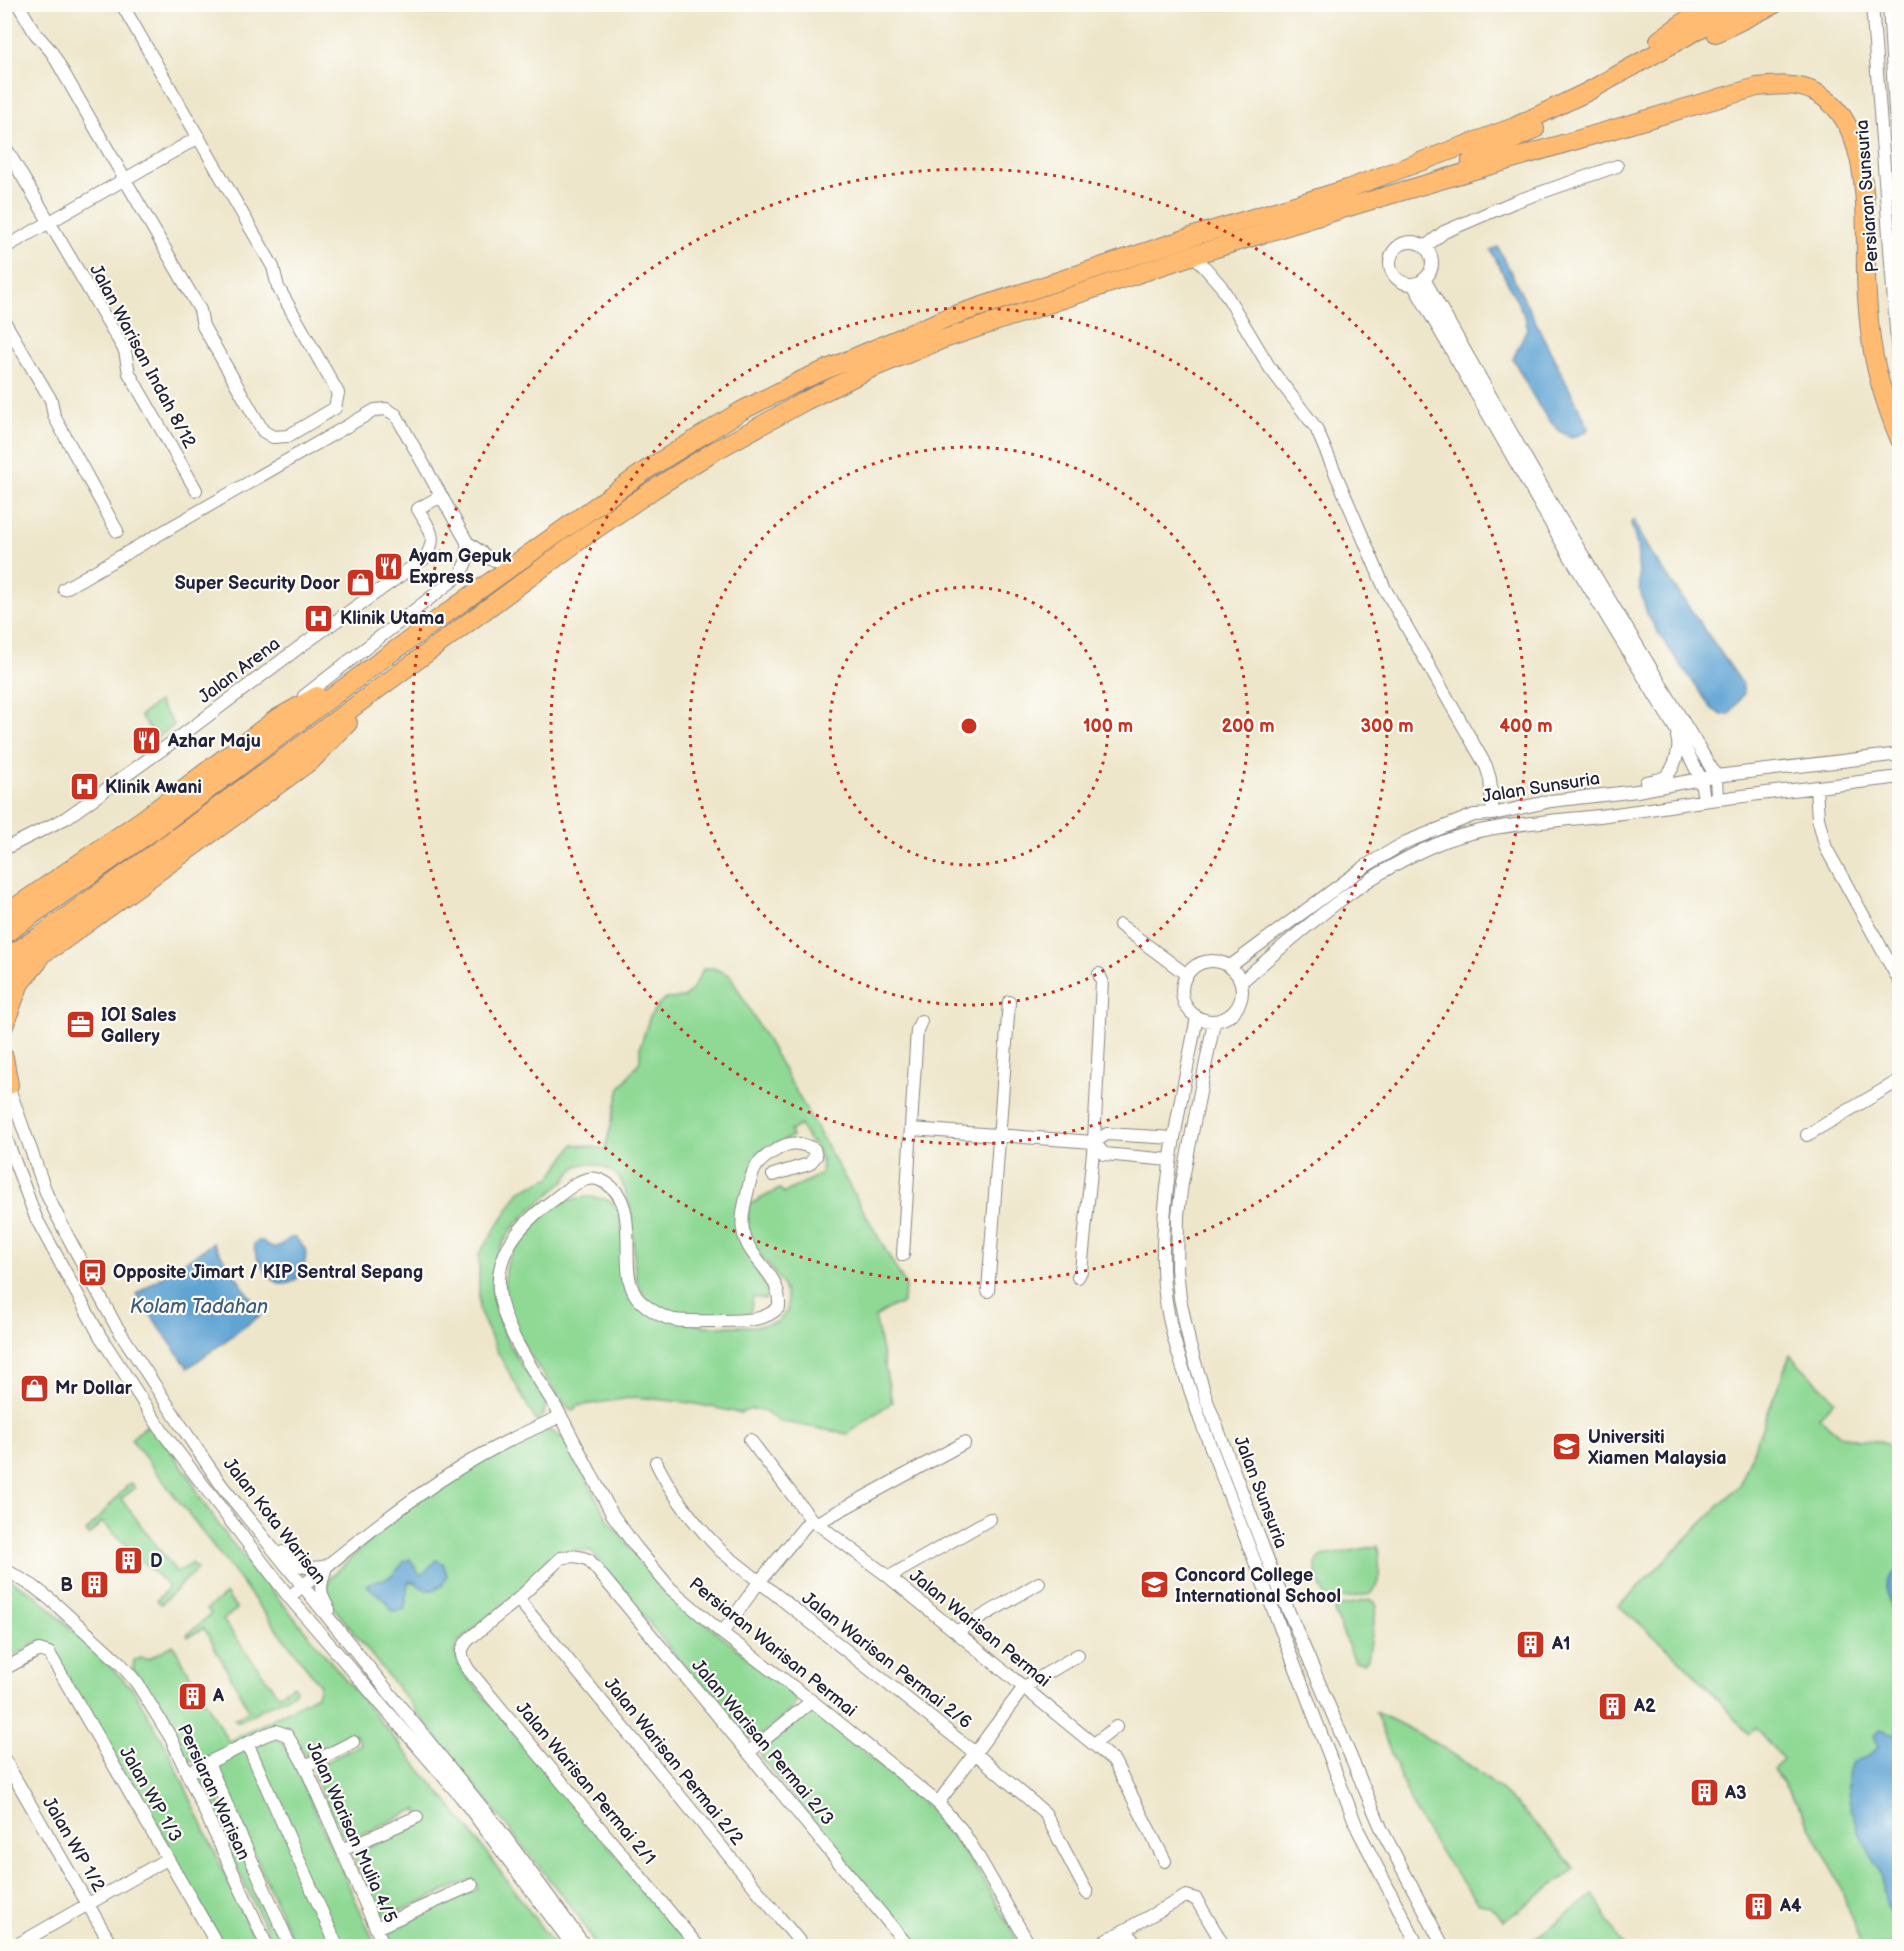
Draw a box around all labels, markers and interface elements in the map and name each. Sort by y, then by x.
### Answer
street label: Persiaran Sunsuria [1852,119,1883,273]
street label: Jalan Warisan Indah 8/12 [85,261,200,452]
place label: Ayam Gepuk Express [408,546,512,588]
restaurant icon: Ayam Gepuk Express [372,550,404,582]
shop icon: Super Security Door [345,567,377,599]
place label: Super Security Door [175,573,341,594]
hospital icon: Klinik Utama [303,602,335,634]
place label: Klinik Utama [340,608,445,629]
street label: Jalan Arena [194,633,284,708]
centre of rings [959,716,979,736]
text: 100 m [1083,716,1133,737]
text: 200 m [1221,716,1275,737]
text: 300 m [1360,716,1414,737]
text: 400 m [1499,716,1553,737]
restaurant icon: Azhar Maju [131,725,163,757]
place label: Azhar Maju [167,731,261,752]
street label: Jalan Sunsuria [1481,768,1601,807]
hospital icon: Klinik Awani [68,771,100,803]
place label: Klinik Awani [105,777,202,798]
place label: IOI Sales Gallery [101,1005,176,1047]
office icon: IOI Sales Gallery [64,1009,96,1041]
bus stop icon: Opposite Jimart / KIP Sentral Sepang [76,1256,108,1288]
place label: Opposite Jimart / KIP Sentral Sepang [113,1262,423,1283]
water label: Kolam Tadahan [130,1295,268,1319]
shop icon: Mr Dollar [18,1372,50,1404]
place label: Mr Dollar [55,1378,133,1399]
place label: Universiti Xiamen Malaysia [1588,1427,1727,1469]
school or university icon: Universiti Xiamen Malaysia [1551,1431,1583,1463]
street label: Jalan Sunsuria [1229,1433,1292,1551]
street label: Jalan Kota Warisan [219,1454,330,1589]
building icon: D [113,1545,145,1577]
place label: D [150,1551,163,1572]
street label: Jalan Warisan Permai [905,1565,1054,1692]
place label: Concord College International School [1175,1565,1341,1607]
building icon: B [78,1569,110,1601]
school or university icon: Concord College International School [1138,1569,1170,1601]
street label: Persiaran Warisan Permai [685,1573,861,1721]
place label: B [60,1575,73,1596]
street label: Jalan Warisan Permai 2/6 [798,1588,976,1733]
building icon: A1 [1515,1628,1547,1660]
place label: A1 [1551,1634,1571,1655]
street label: Jalan Warisan Permai 2/3 [687,1655,838,1829]
street label: Jalan Warisan Permai 2/2 [600,1673,748,1850]
building icon: A [176,1680,208,1712]
place label: A [212,1686,225,1707]
building icon: A2 [1597,1690,1629,1722]
place label: A2 [1633,1696,1656,1717]
street label: Jalan Warisan Permai 2/1 [511,1698,660,1869]
street label: Persiaran Warisan [173,1721,254,1863]
street label: Jalan Warisan Mulia 4/5 [302,1738,401,1926]
street label: Jalan WP 1/3 [115,1743,186,1846]
building icon: A3 [1688,1777,1720,1809]
place label: A3 [1724,1783,1747,1804]
street label: Jalan WP 1/2 [38,1793,109,1896]
building icon: A4 [1743,1890,1775,1922]
place label: A4 [1779,1896,1802,1917]

